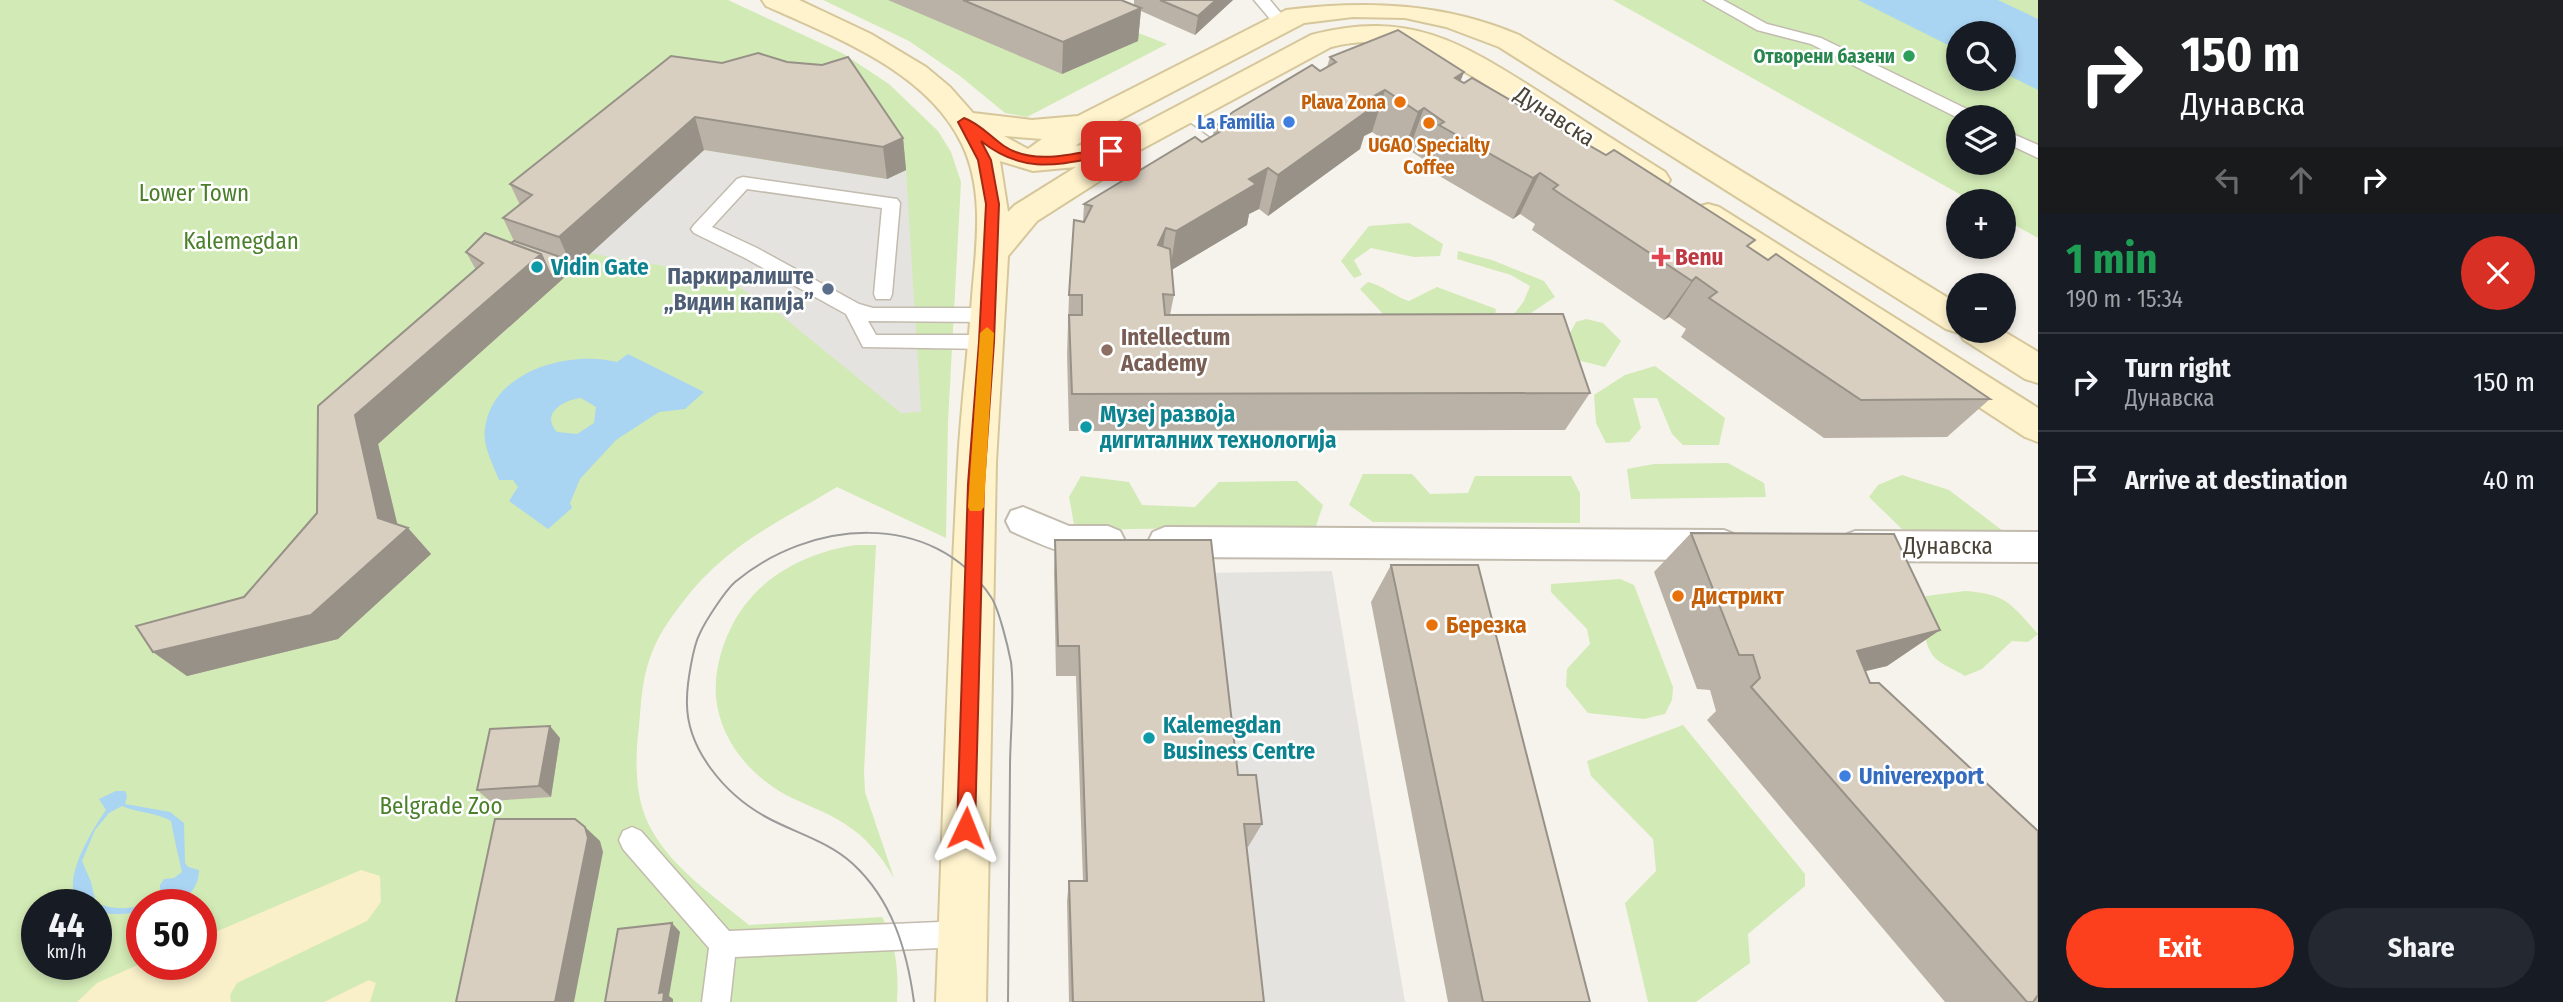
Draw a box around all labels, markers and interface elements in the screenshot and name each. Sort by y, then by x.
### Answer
map controls [1946,21,2016,343]
button: search [1946,21,2016,91]
text: 150 m [2181,25,2300,84]
icon: right [2066,28,2157,119]
place label: Отворени базени [1754,45,1895,68]
marker: Отворени базени [1901,48,1917,64]
street label: Дунавска [1509,79,1600,152]
text: Дунавска [2181,85,2306,123]
place label: Plava Zona [1301,91,1386,114]
marker: Plava Zona [1392,94,1408,110]
button: layers [1946,105,2016,175]
place label: La Familia [1197,111,1275,134]
marker: La Familia [1281,114,1297,130]
marker: UGAO Specialty Coffee [1421,115,1437,131]
pin [1081,121,1141,181]
icon: arrive [1092,132,1130,170]
place label: UGAO Specialty Coffee [1368,134,1491,179]
icon: left [2209,161,2247,199]
icon: ahead [2282,161,2320,199]
icon: right [2355,161,2393,199]
park label: Lower Town [139,179,249,207]
button: + [1946,189,2016,259]
park label: Kalemegdan [183,227,299,255]
text: 1 min [2066,234,2157,284]
button: close [2461,236,2535,310]
place label: Benu [1675,243,1724,271]
marker: Benu [1653,249,1669,265]
place label: Vidin Gate [550,253,649,281]
marker: Vidin Gate [529,259,545,275]
place label: Паркиралиште „Видин капија” [664,262,814,316]
button: − [1946,273,2016,343]
marker: Паркиралиште „Видин капија” [820,281,836,297]
text: 190 m · 15:34 [2066,285,2183,313]
place label: Intellectum Academy [1120,323,1230,377]
marker: Intellectum Academy [1099,342,1115,358]
text: Turn right [2125,353,2231,384]
icon: right [2066,363,2104,401]
text: 150 m [2473,367,2535,398]
text: Дунавска [2125,384,2215,412]
place label: Музеј развоја дигиталних технологија [1099,400,1336,454]
marker: Музеј развоја дигиталних технологија [1078,419,1094,435]
icon: arrive [2066,461,2104,499]
text: Arrive at destination [2125,465,2348,496]
text: 40 m [2483,465,2535,496]
street label: Дунавска [1902,532,1993,560]
place label: Дистрикт [1691,582,1785,610]
marker: Дистрикт [1670,588,1686,604]
place label: Березка [1446,611,1527,639]
marker: Березка [1424,617,1440,633]
place label: Kalemegdan Business Centre [1163,711,1315,765]
marker: Kalemegdan Business Centre [1141,730,1157,746]
place label: Univerexport [1859,762,1985,790]
marker: Univerexport [1837,768,1853,784]
position arrow [929,791,1003,865]
park label: Belgrade Zoo [379,792,503,820]
speed limit sign: 50 [126,889,217,980]
text: 44 [49,904,84,946]
button: Exit [2066,908,2294,988]
button: Share [2308,908,2535,988]
text: km/h [46,941,87,963]

